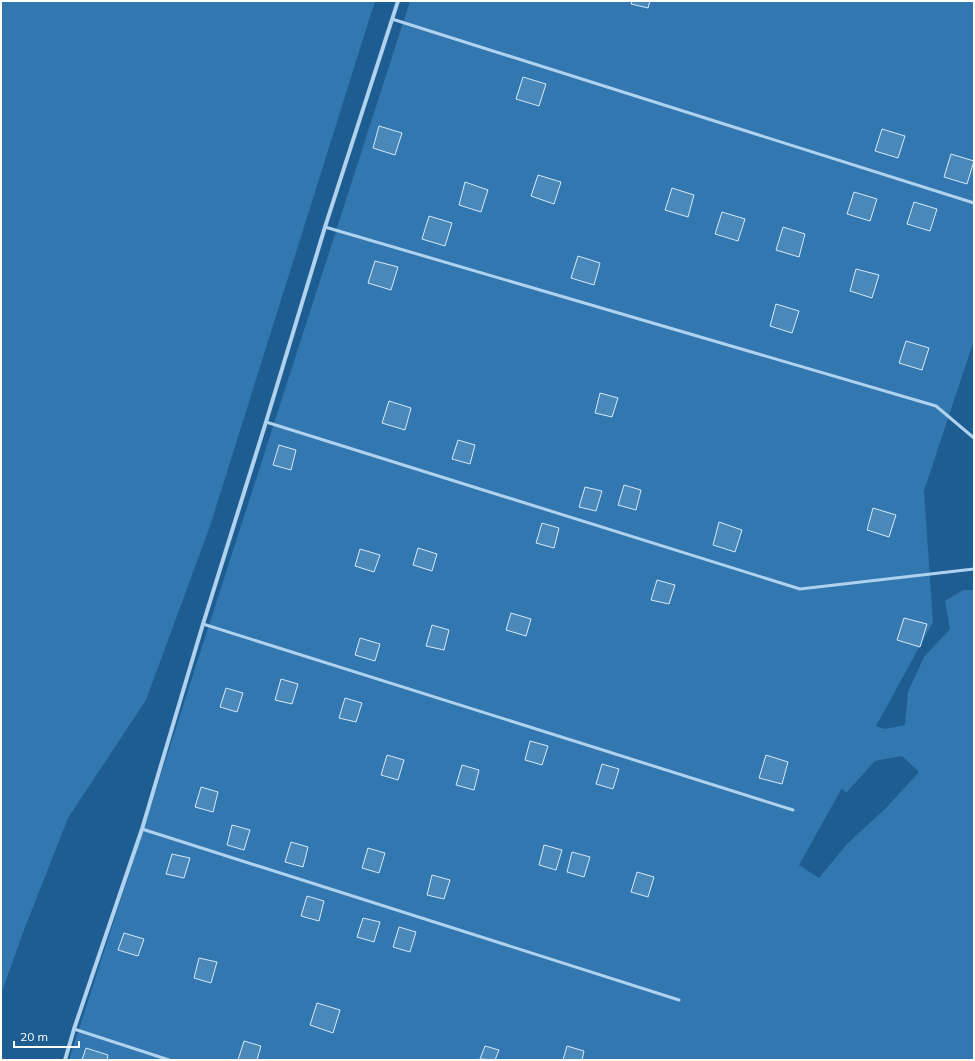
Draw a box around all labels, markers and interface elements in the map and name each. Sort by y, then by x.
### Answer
scale bar [14,1023,79,1049]
text: 20 m [20,1029,48,1044]

